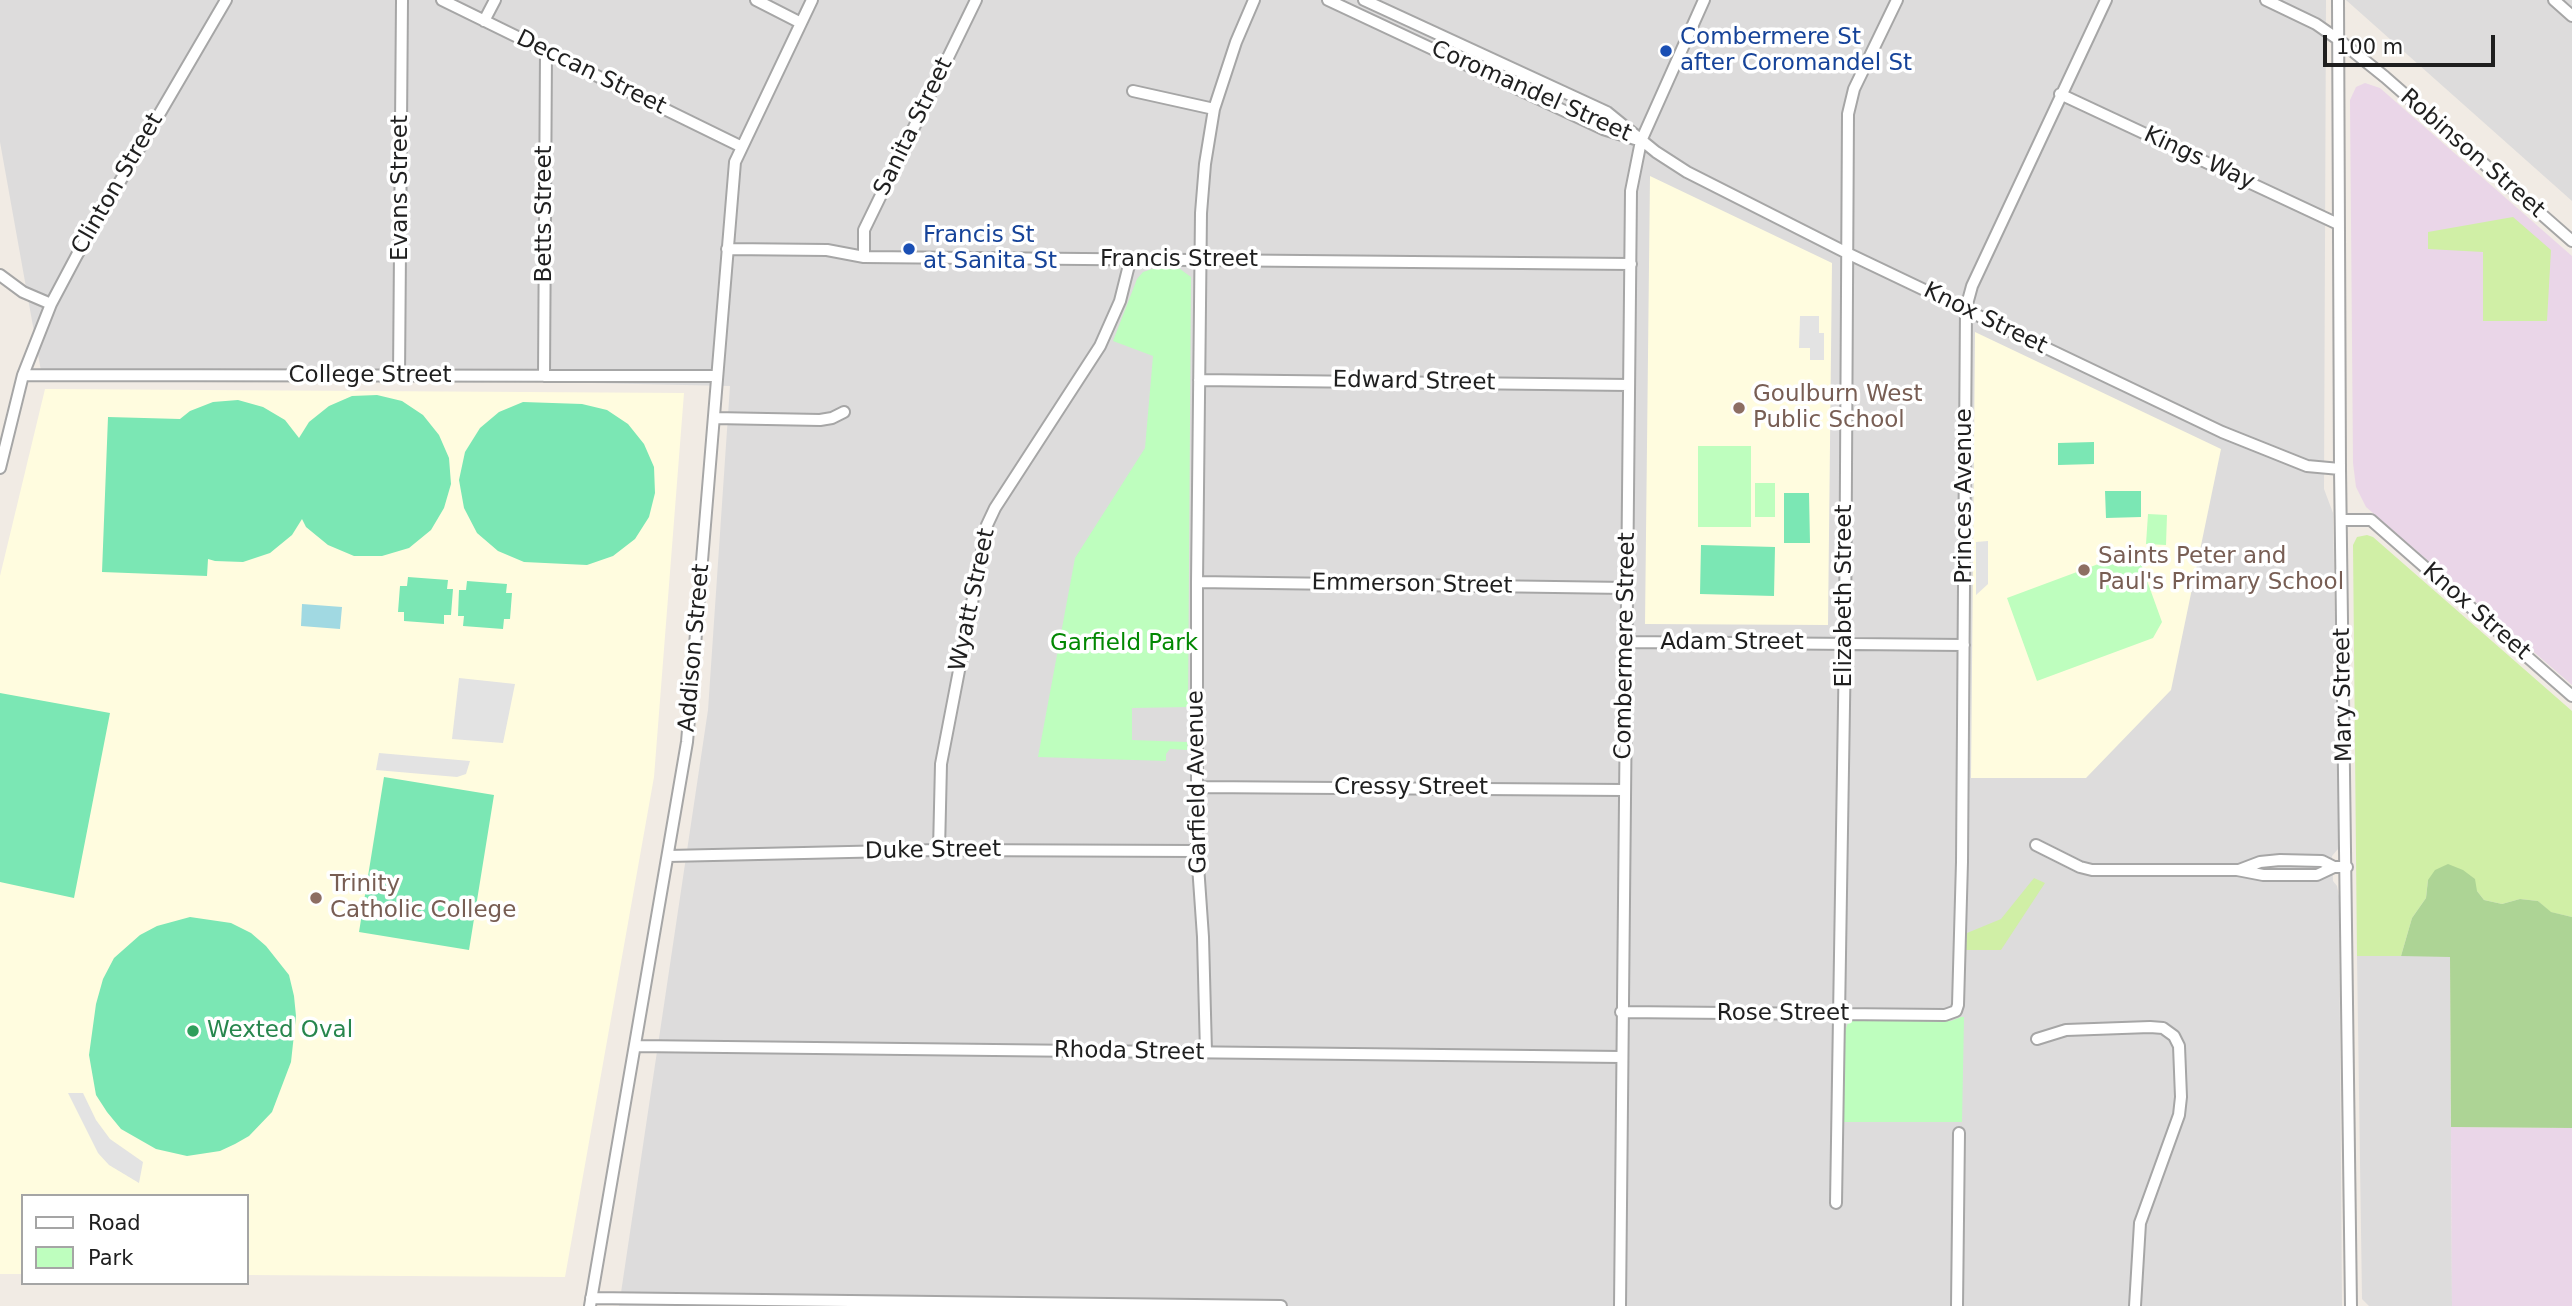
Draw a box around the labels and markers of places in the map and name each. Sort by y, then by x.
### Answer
place label: Combermere St after Coromandel St [1680,24,1912,78]
marker: Combermere St after Coromandel St [1658,43,1674,59]
place label: Francis St at Sanita St [923,222,1057,276]
marker: Francis St at Sanita St [901,241,917,257]
place label: Goulburn West Public School [1753,381,1923,435]
marker: Goulburn West Public School [1731,400,1747,416]
place label: Saints Peter and Paul's Primary School [2098,543,2344,597]
marker: Saints Peter and Paul's Primary School [2076,562,2092,578]
place label: Trinity Catholic College [330,871,516,925]
marker: Trinity Catholic College [308,890,324,906]
place label: Wexted Oval [207,1017,353,1045]
marker: Wexted Oval [185,1023,201,1039]

